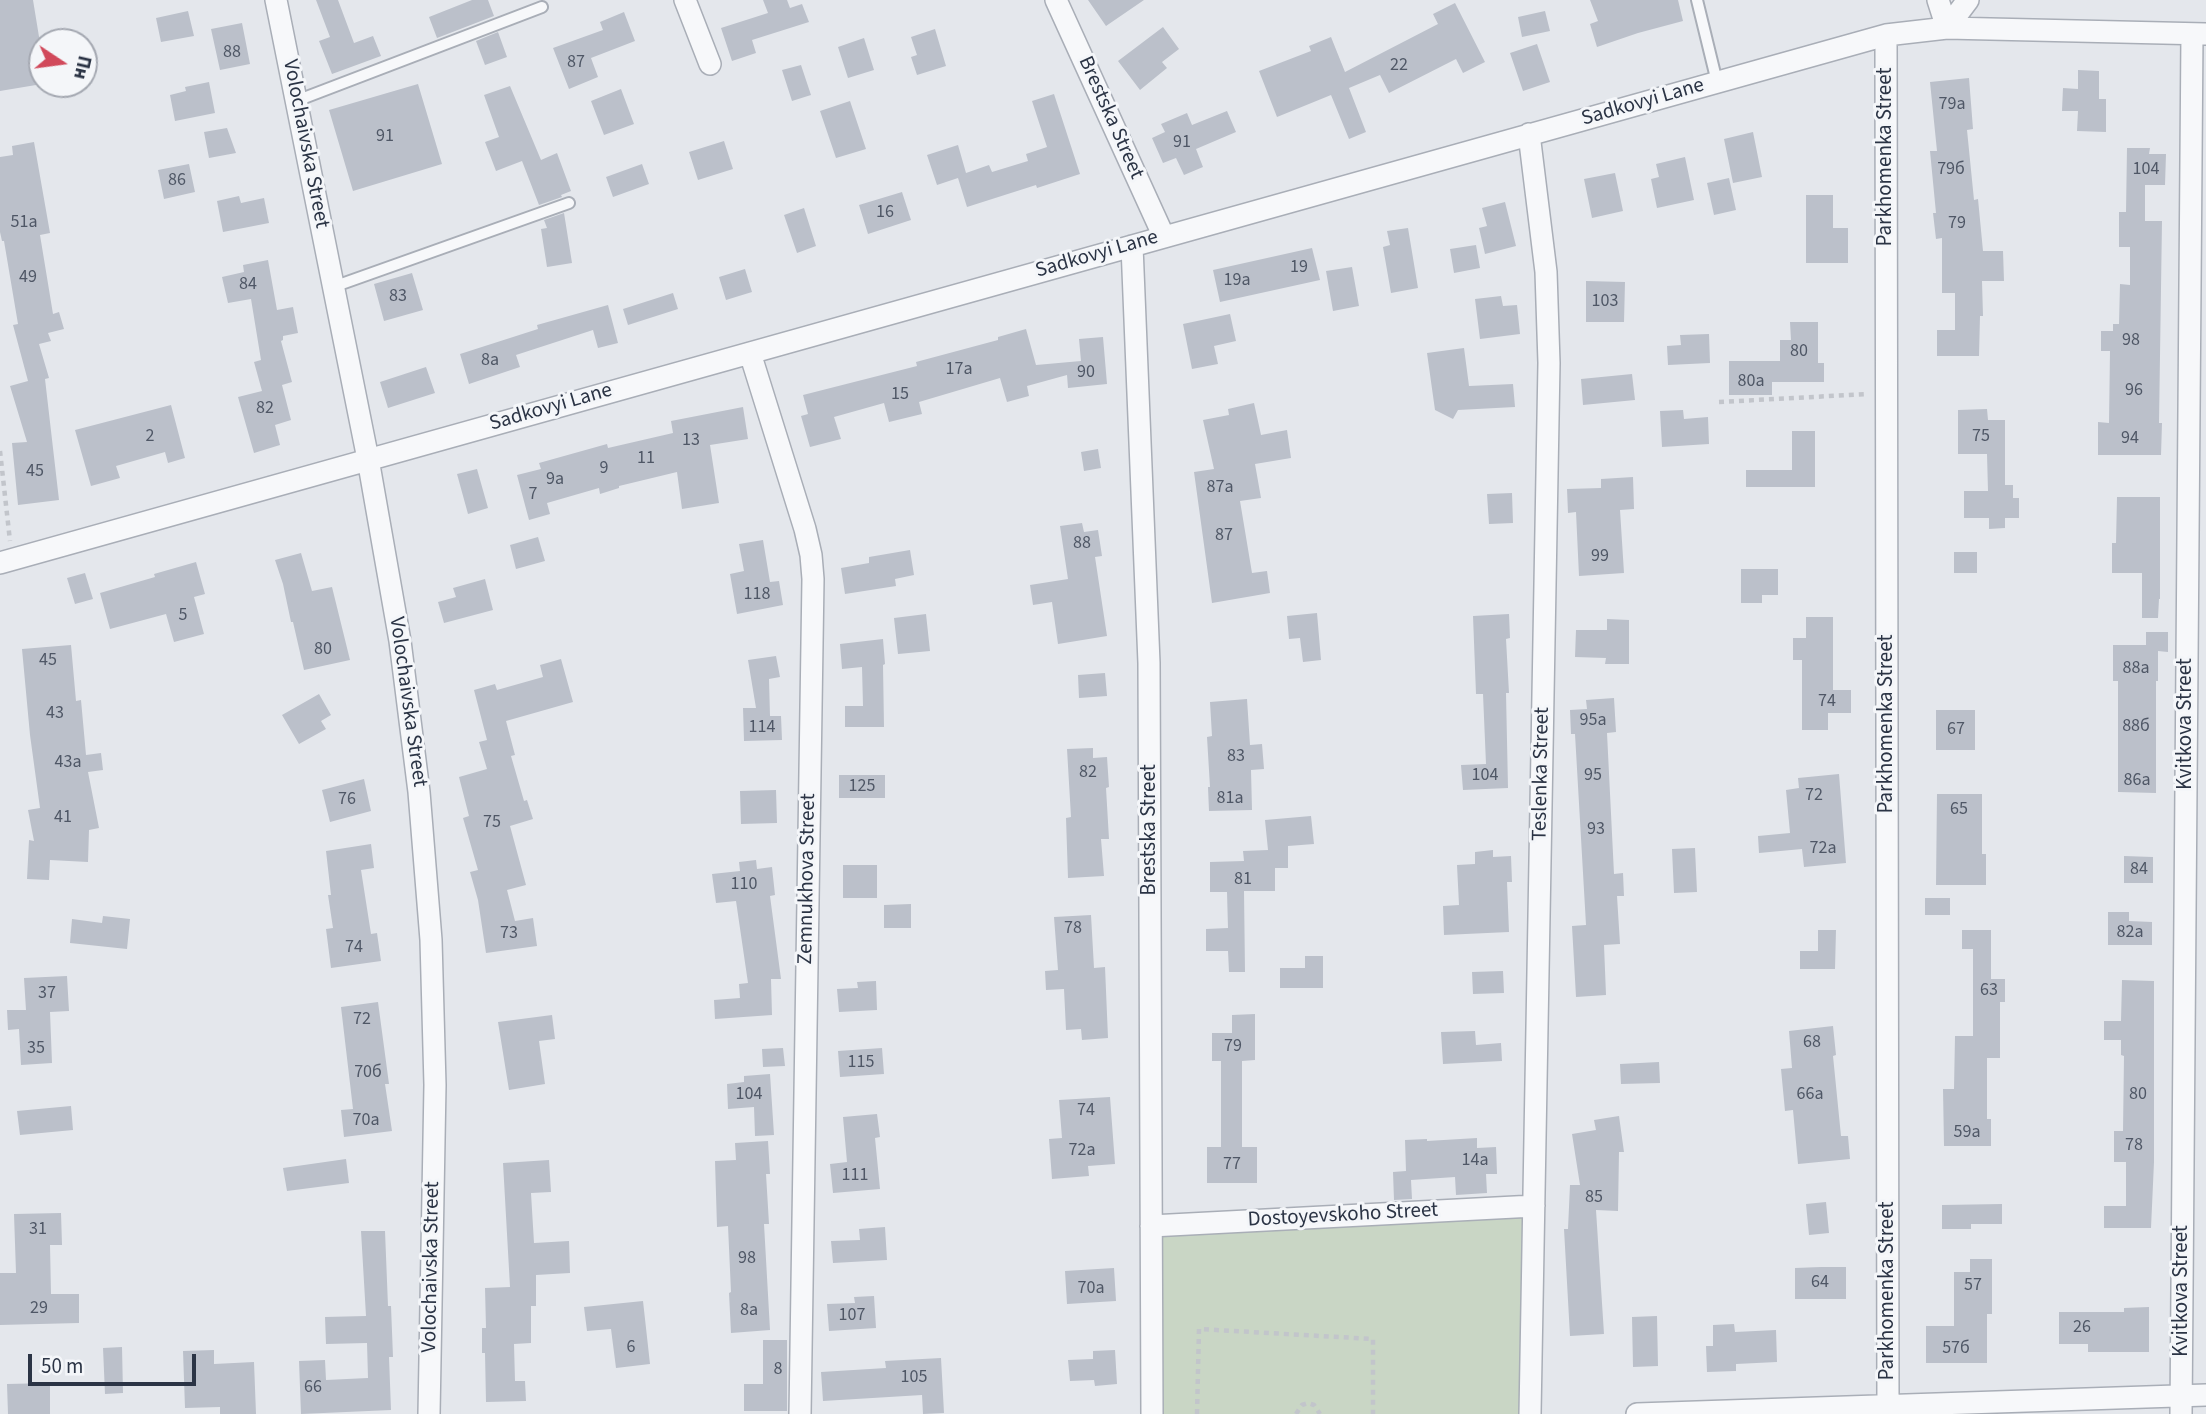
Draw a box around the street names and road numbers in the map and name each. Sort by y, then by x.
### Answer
street label: Brestska Street [1072,53,1148,183]
street label: Volochaivska Street [276,57,334,231]
street label: Parkhomenka Street [1873,68,1899,246]
street label: Sadkovyi Lane [1579,73,1707,133]
street label: Sadkovyi Lane [1033,225,1161,285]
street label: Sadkovyi Lane [487,378,615,438]
street label: Volochaivska Street [383,615,431,789]
street label: Parkhomenka Street [1874,635,1900,813]
street label: Kvitkova Street [2173,658,2199,790]
street label: Teslenka Street [1528,707,1556,841]
street label: Brestska Street [1137,764,1163,896]
street label: Zemnukhova Street [794,793,822,965]
street label: Volochaivska Street [418,1181,446,1353]
street label: Dostoyevskoho Street [1247,1198,1439,1234]
street label: Parkhomenka Street [1875,1202,1901,1380]
street label: Kvitkova Street [2169,1225,2195,1357]

